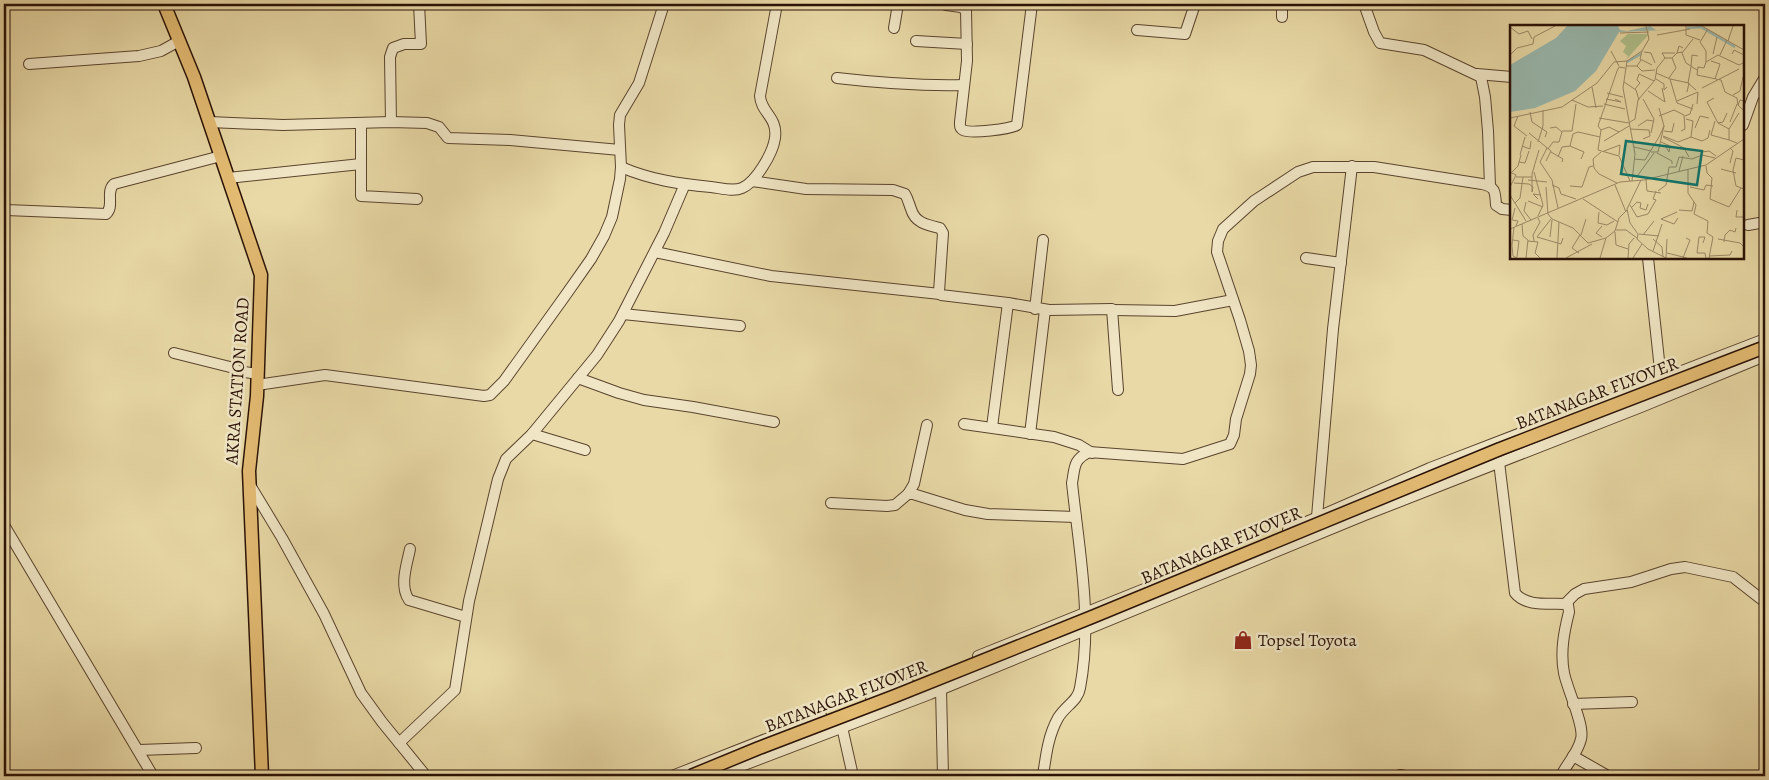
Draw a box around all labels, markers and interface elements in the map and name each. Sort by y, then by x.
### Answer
inset map [1510,25,1744,259]
street label: AKRA STATION ROAD [219,297,255,466]
street label: BATANAGAR FLYOVER [1512,351,1682,435]
street label: BATANAGAR FLYOVER [1137,500,1305,590]
place label: Topsel Toyota [1258,628,1358,652]
shop icon: Topsel Toyota [1232,629,1254,651]
street label: BATANAGAR FLYOVER [761,654,931,738]

